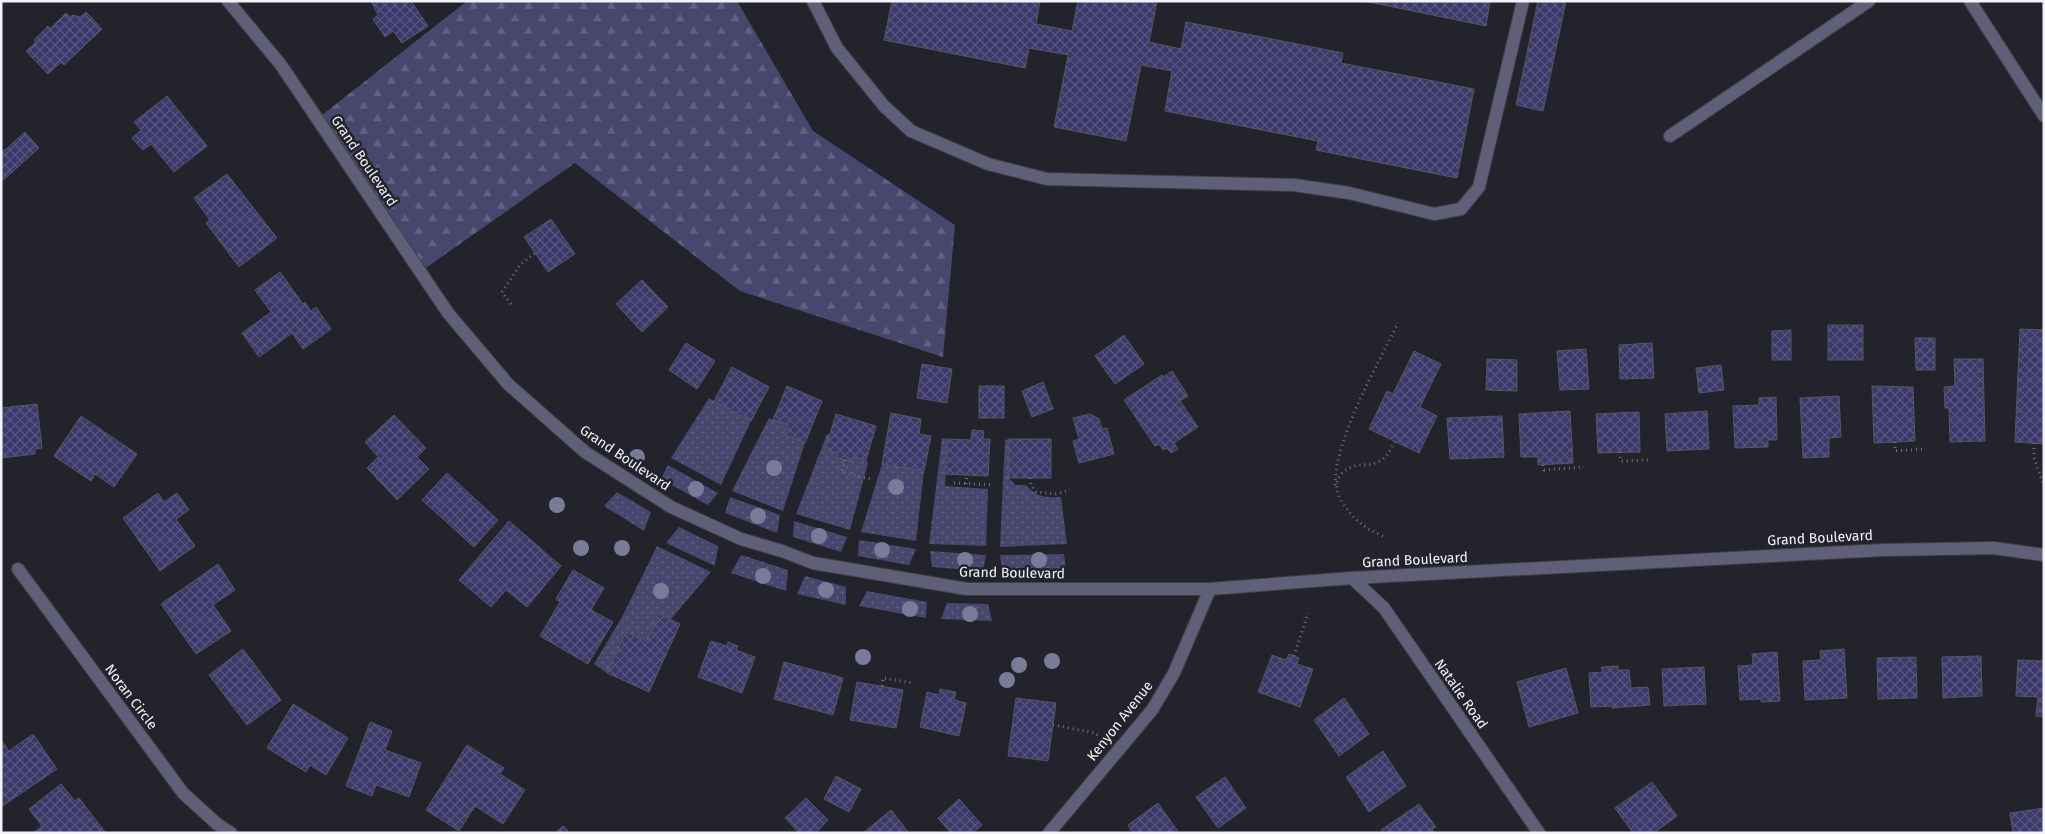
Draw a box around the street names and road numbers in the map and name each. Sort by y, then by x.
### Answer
street label: Grand Boulevard [327,112,401,210]
street label: Grand Boulevard [576,421,674,495]
street label: Grand Boulevard [1767,527,1873,549]
street label: Grand Boulevard [1362,549,1468,571]
street label: Grand Boulevard [959,564,1065,582]
street label: Natalie Road [1431,656,1491,732]
street label: Noran Circle [101,661,161,733]
street label: Kenyon Avenue [1083,677,1157,765]

